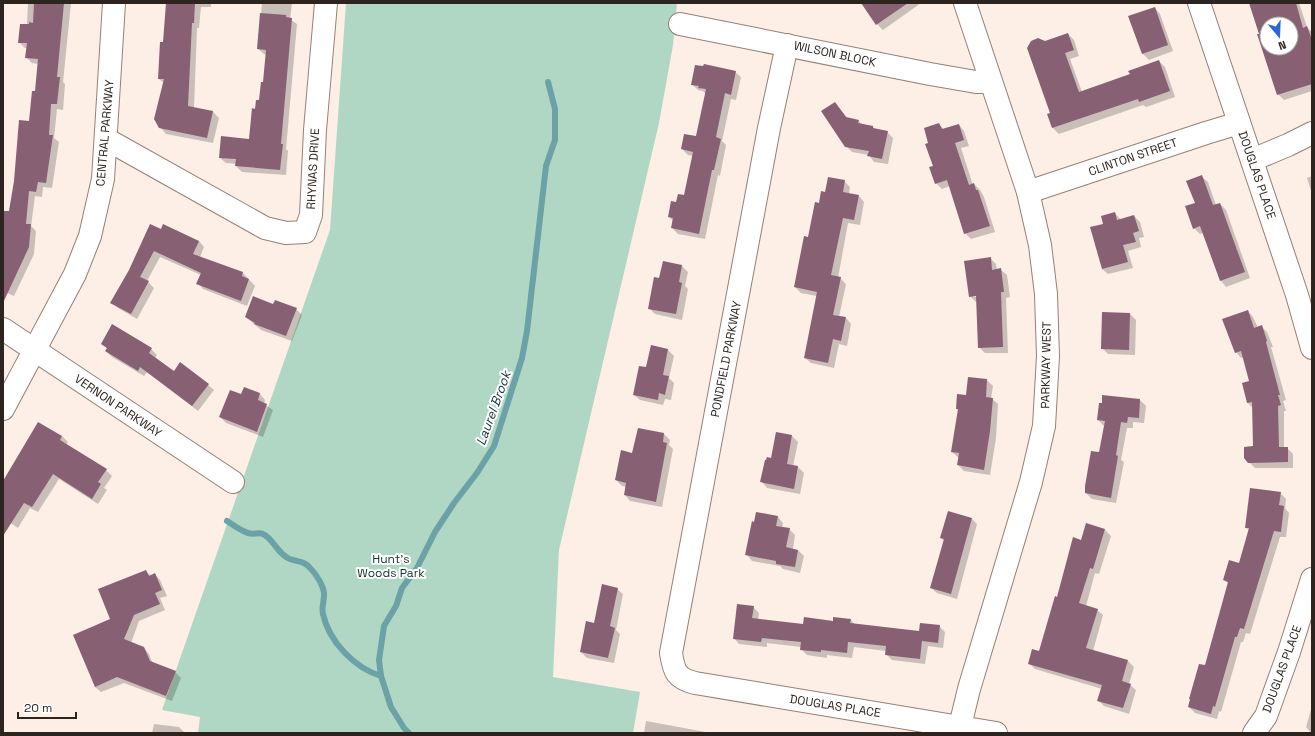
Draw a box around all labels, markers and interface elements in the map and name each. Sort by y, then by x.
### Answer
north arrow [1259,16,1299,56]
street label: WILSON BLOCK [792,37,878,71]
text: N [1276,38,1288,53]
street label: CENTRAL PARKWAY [92,78,118,187]
street label: RHYNAS DRIVE [303,128,323,210]
street label: DOUGLAS PLACE [1234,129,1280,221]
street label: CLINTON STREET [1086,134,1180,180]
street label: PONDFIELD PARKWAY [707,299,745,418]
street label: PARKWAY WEST [1037,321,1055,409]
water label: Laurel Brook [472,367,515,448]
street label: VERNON PARKWAY [71,371,165,442]
park label: Hunt's Woods Park [357,551,425,581]
street label: DOUGLAS PLACE [1259,623,1305,715]
street label: DOUGLAS PLACE [788,691,882,721]
scale bar [18,694,76,720]
text: 20 m [24,700,52,716]

